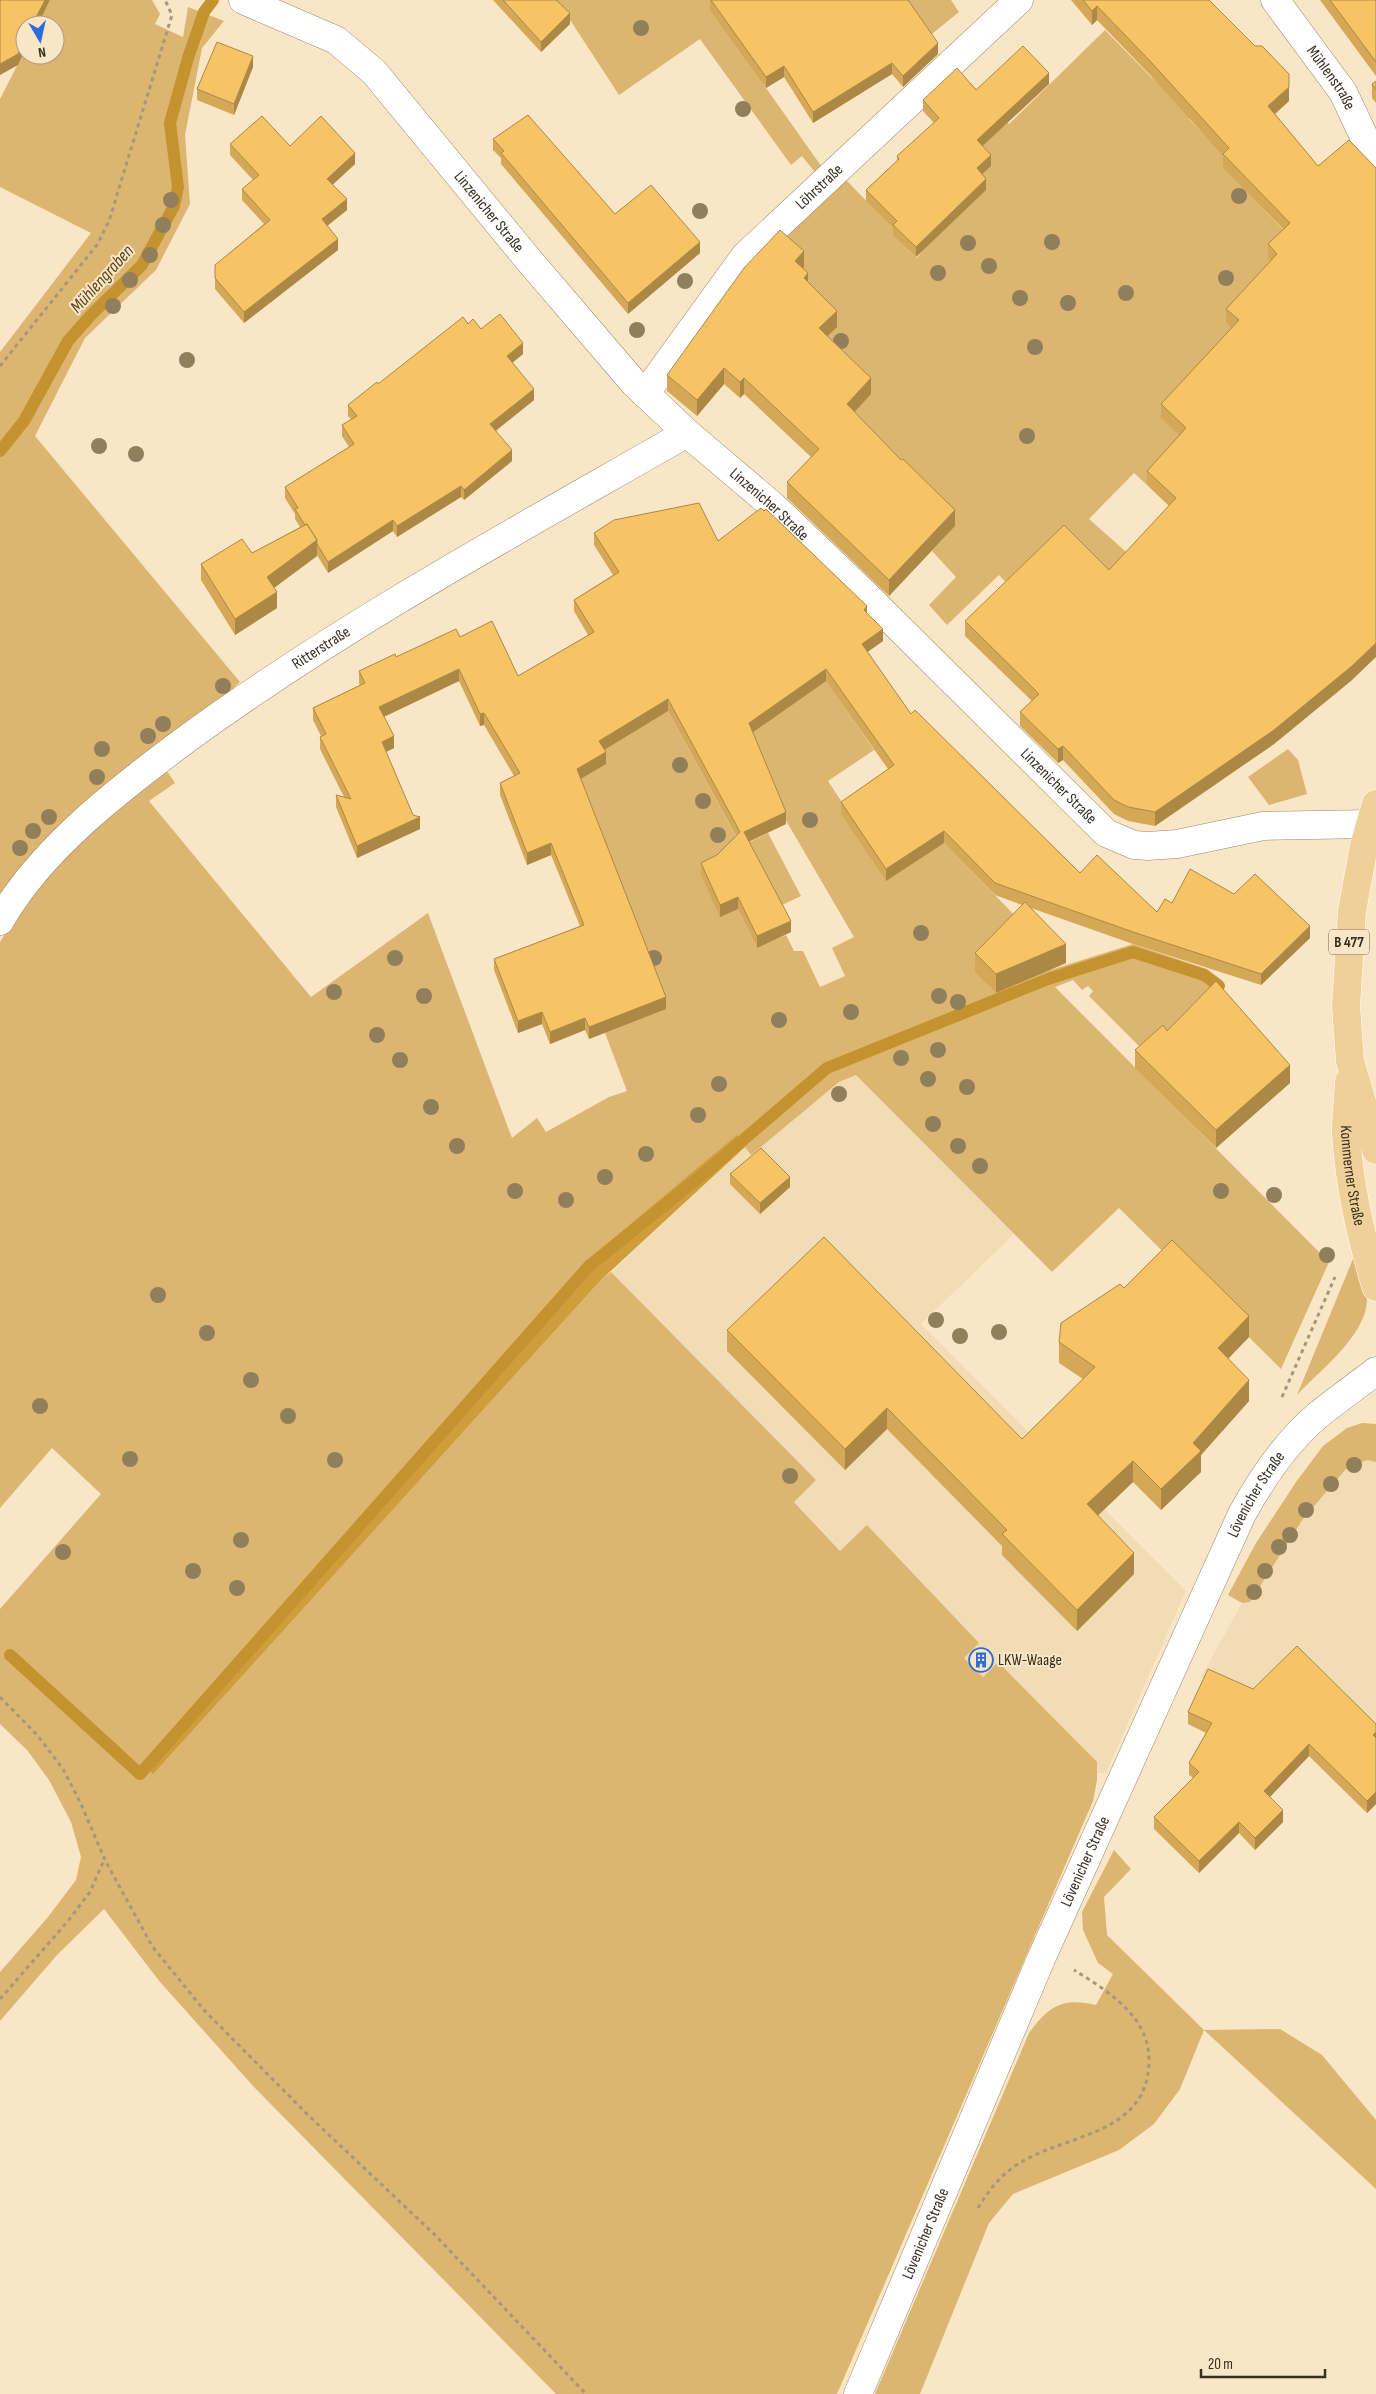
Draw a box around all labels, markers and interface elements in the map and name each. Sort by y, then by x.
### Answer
north arrow [15,15,65,65]
street label: Mühlenstraße [1303,42,1359,113]
text: N [37,43,47,61]
street label: Löhrstraße [792,160,847,213]
street label: Linzenicher Straße [450,167,528,256]
water label: Mühlengraben [66,240,138,317]
street label: Linzenicher Straße [726,464,813,545]
street label: Ritterstraße [288,622,354,673]
street label: Linzenicher Straße [1017,744,1101,828]
road number: B 477 [1329,930,1369,954]
street label: Kommerner Straße [1336,1125,1369,1227]
street label: Lövenicher Straße [1223,1448,1289,1540]
building icon: LKW-Waage [968,1647,994,1673]
place label: LKW-Waage [998,1651,1062,1670]
street label: Lövenicher Straße [1056,1813,1114,1909]
street label: Lövenicher Straße [898,2185,953,2282]
scale bar [1201,2346,1325,2378]
text: 20 m [1208,2355,1233,2374]

